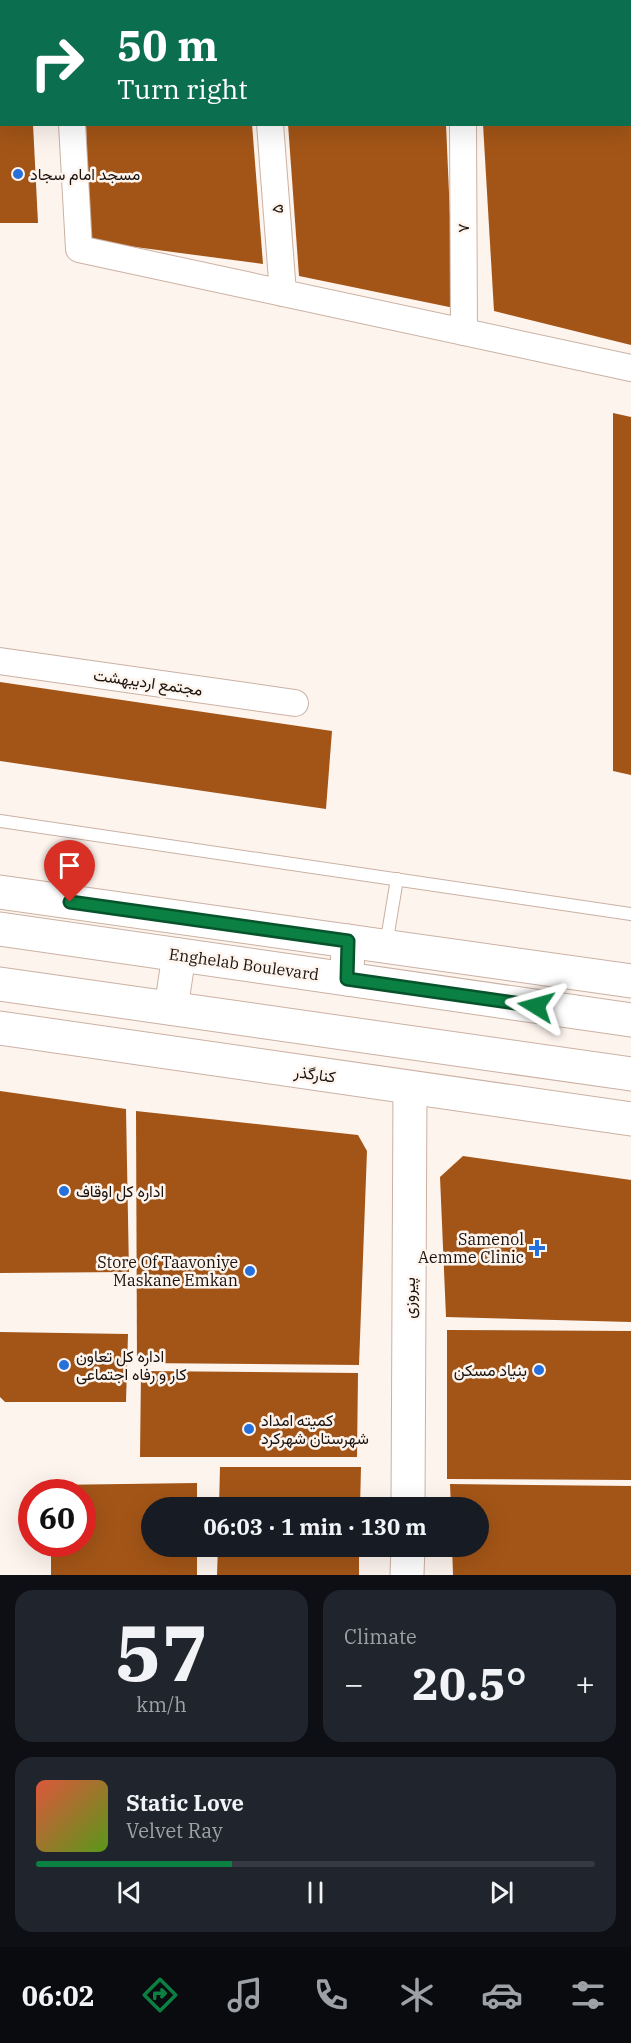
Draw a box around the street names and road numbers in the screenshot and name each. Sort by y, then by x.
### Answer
street label: ۵ [267,204,287,214]
street label: ۷ [453,223,473,233]
street label: مجتمع اردیبهشت [92,664,204,702]
street label: Enghelab Boulevard [168,944,321,984]
street label: کنارگذر [292,1061,337,1088]
street label: پیروزی [399,1277,421,1319]

